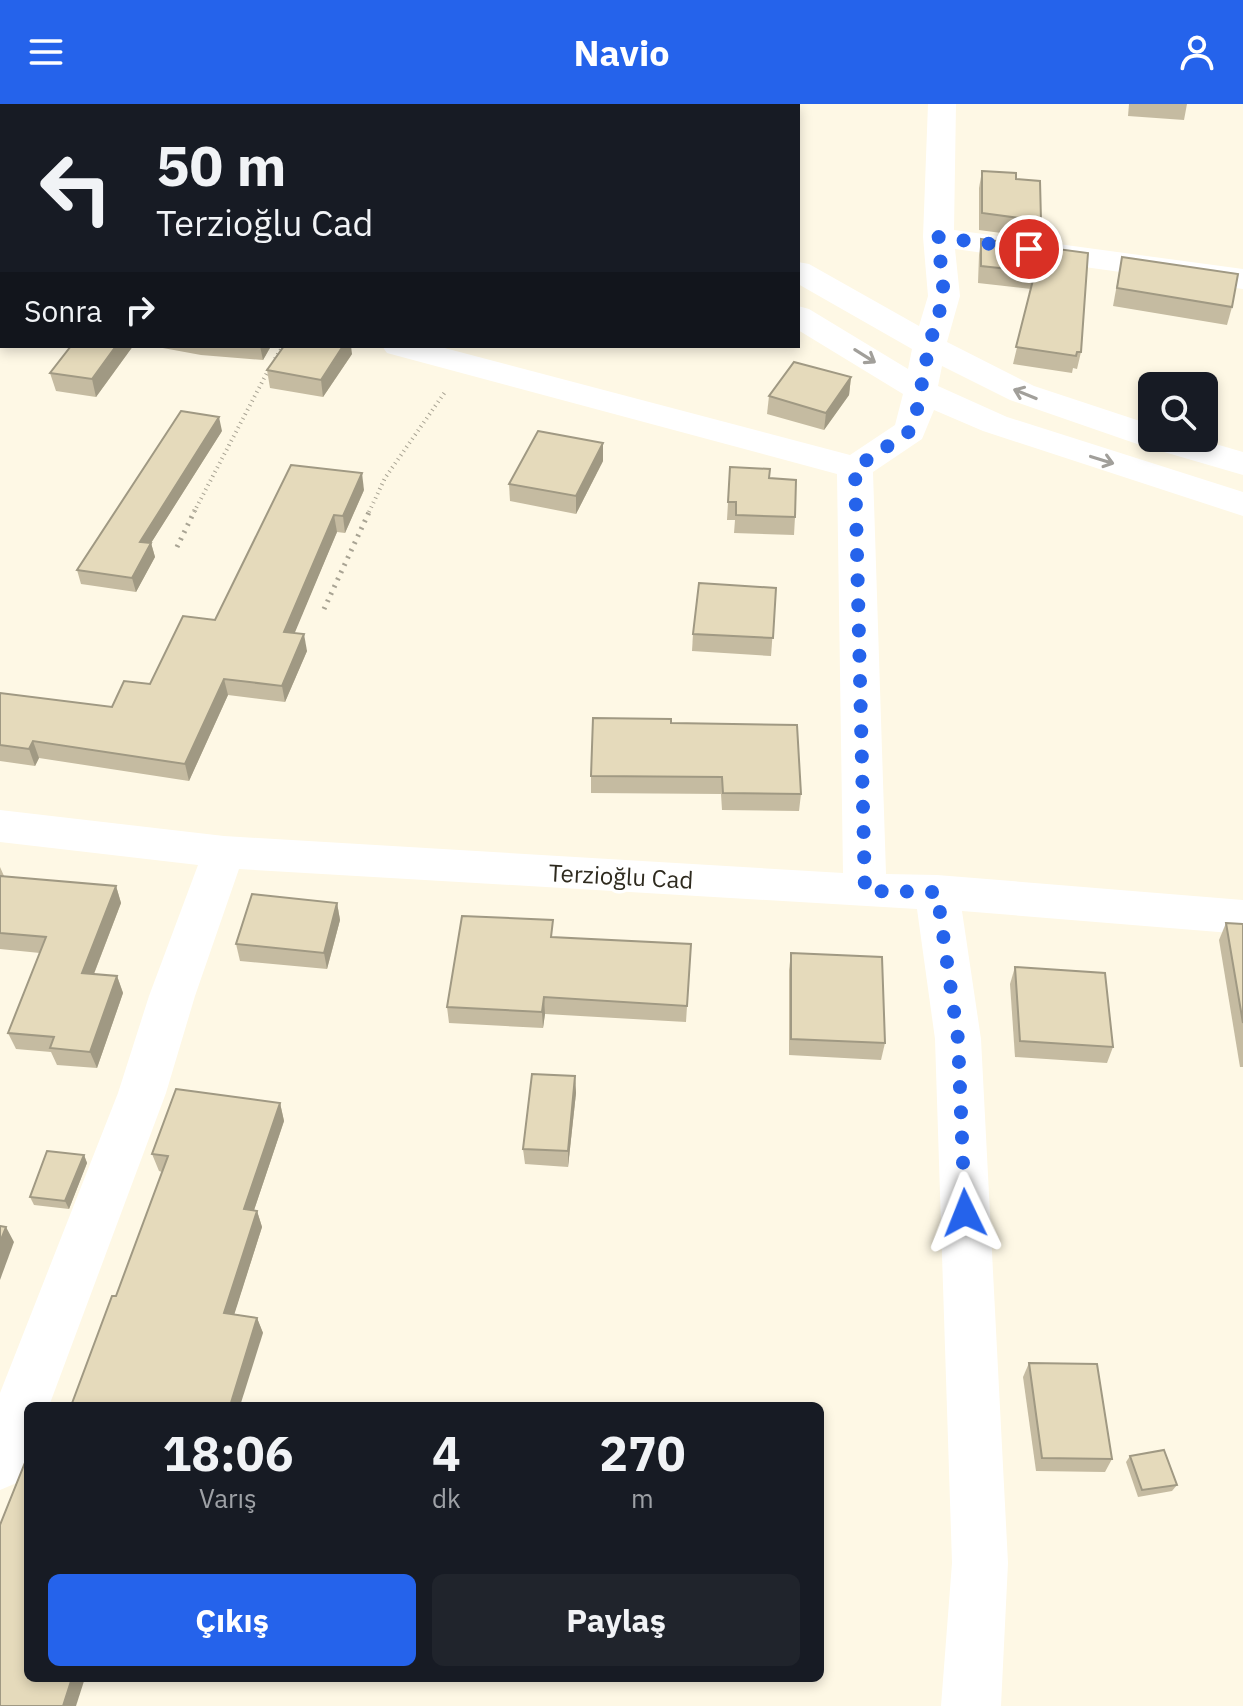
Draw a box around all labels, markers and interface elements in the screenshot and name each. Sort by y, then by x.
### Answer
text: Navio [573,29,670,76]
icon: menu [24,30,68,74]
icon: person [1175,30,1219,74]
text: 50 m [156,129,286,201]
icon: left [24,136,128,240]
text: Terzioğlu Cad [156,199,373,246]
pin [995,215,1063,283]
icon: arrive [1007,227,1051,271]
icon: right [118,288,162,332]
text: Sonra [24,291,102,330]
one-way arrow [853,348,876,364]
map controls [1138,372,1218,452]
button: search [1138,372,1218,452]
one-way arrow [1013,386,1038,400]
one-way arrow [1088,453,1114,468]
street label: Terzioğlu Cad [548,856,694,896]
position arrow [923,1171,1007,1255]
text: 18:06 [162,1422,293,1484]
text: 4 [432,1422,461,1484]
text: 270 [599,1422,686,1484]
text: Varış [199,1481,257,1515]
text: dk [432,1481,461,1515]
text: m [631,1481,654,1515]
button: Çıkış [48,1574,416,1666]
button: Paylaş [432,1574,800,1666]

